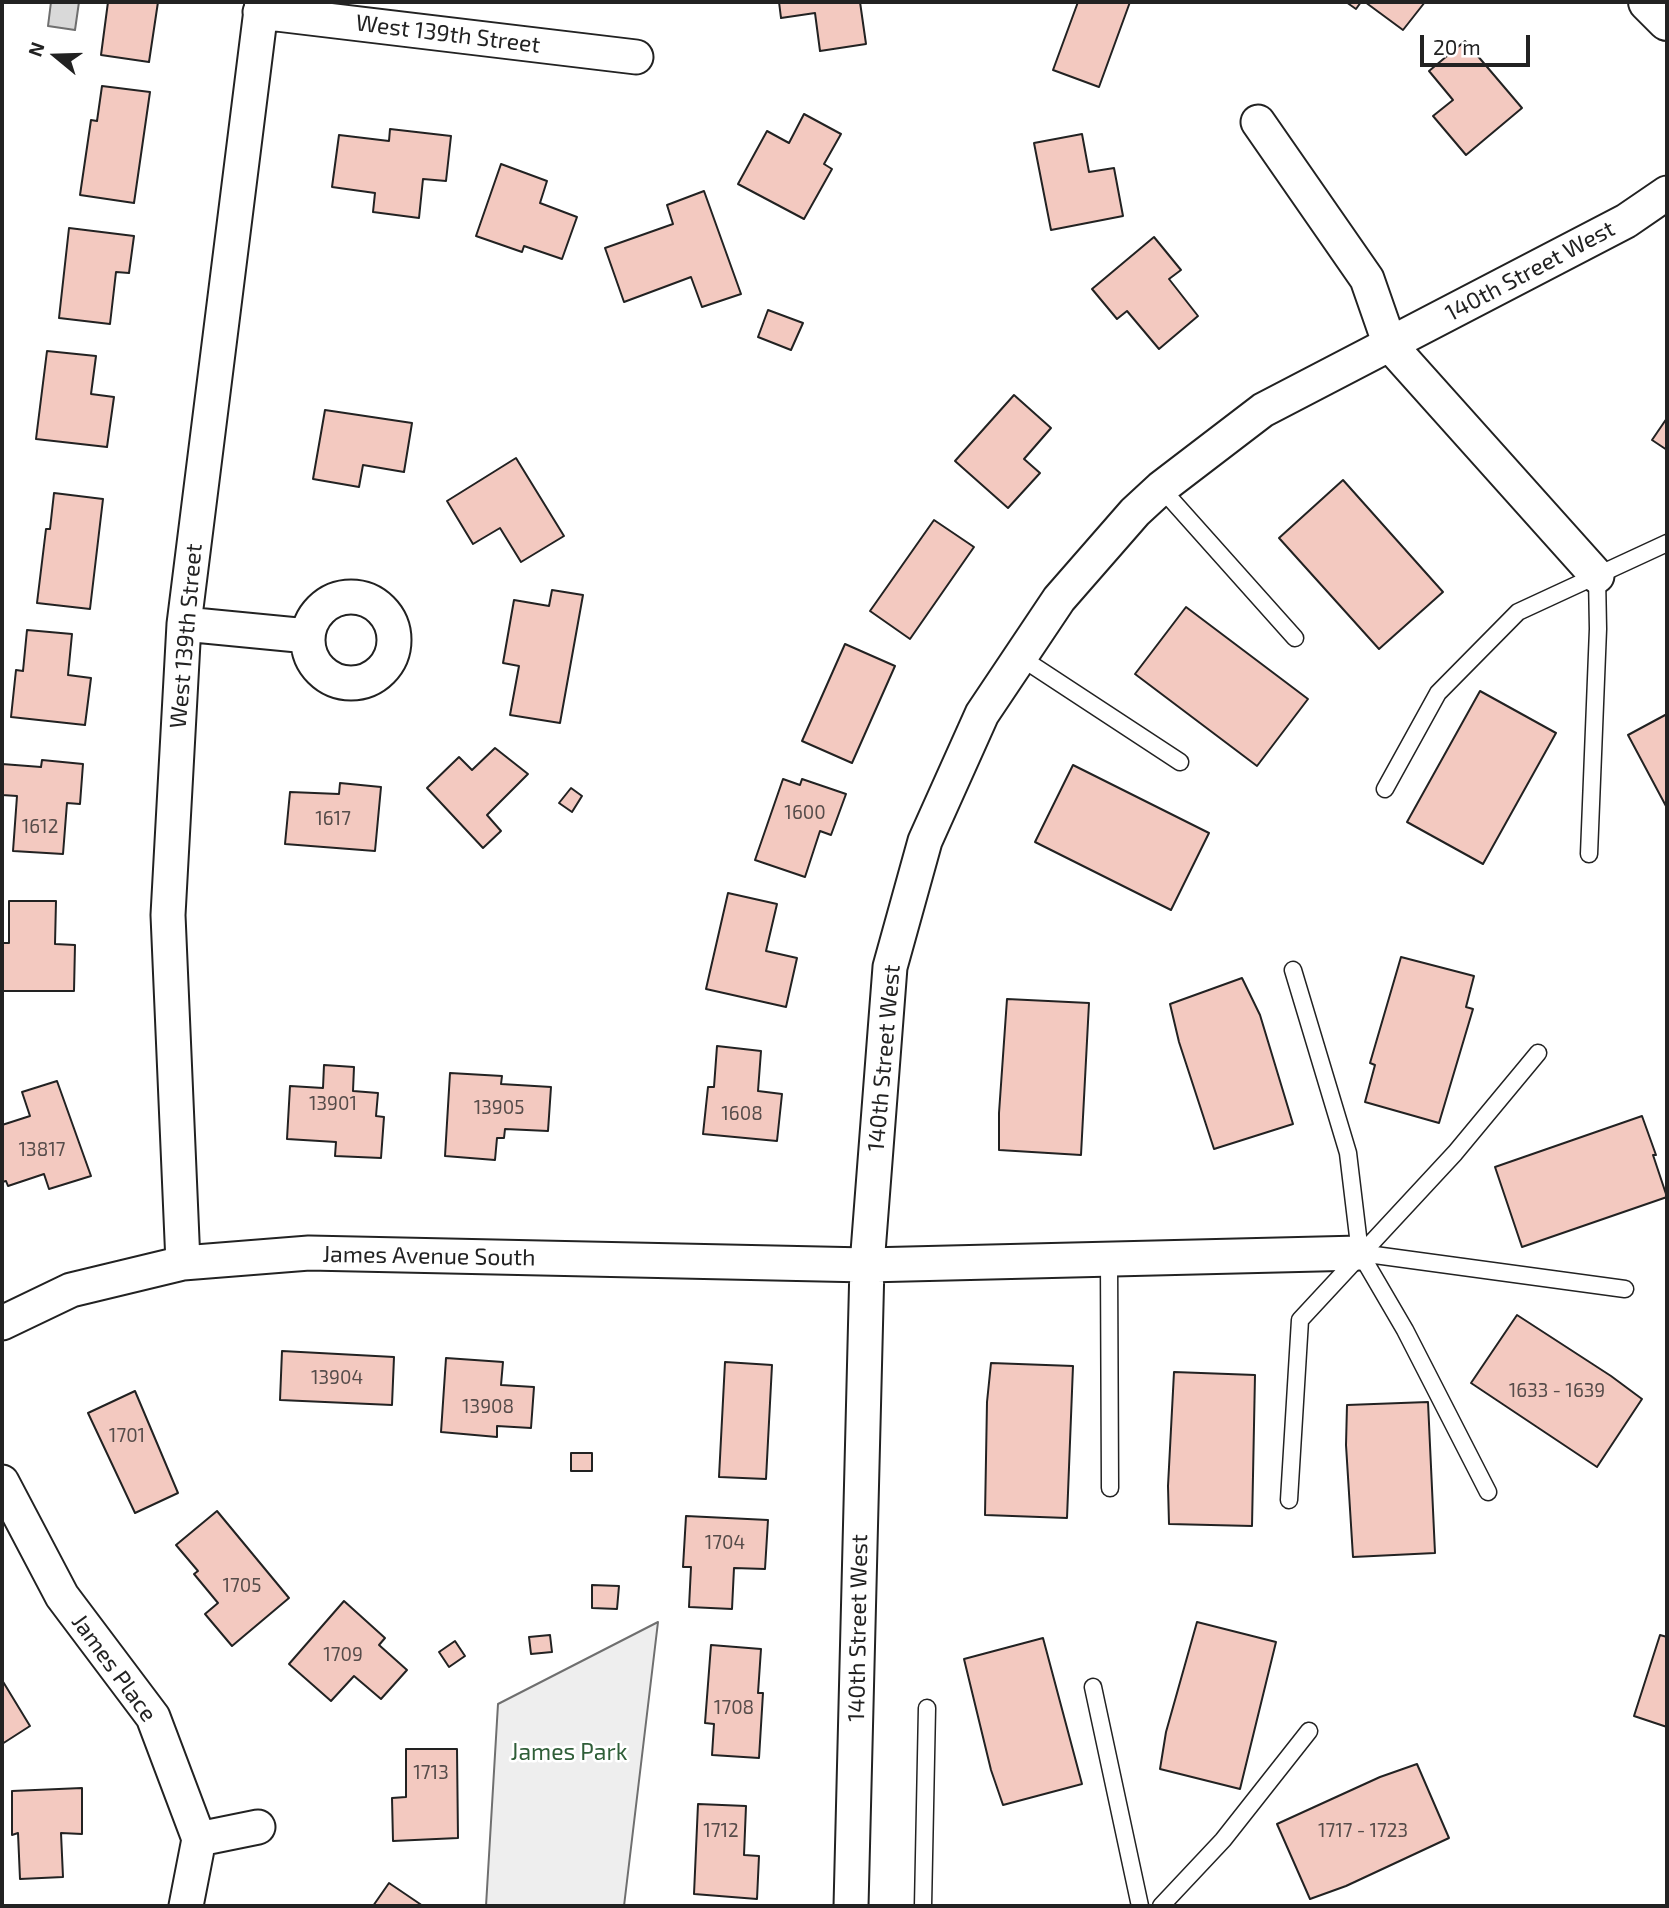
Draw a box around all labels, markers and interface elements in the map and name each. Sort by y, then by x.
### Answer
street label: West 139th Street [354,9,542,59]
north arrow [21,21,91,91]
scale bar [1424,21,1534,65]
text: 20 m [1433,34,1481,59]
text: N [23,39,49,59]
street label: 140th Street West [1441,215,1619,327]
street label: West 139th Street [164,542,208,730]
house number: 1600 [784,802,826,824]
house number: 1617 [315,808,351,830]
house number: 1612 [22,816,58,838]
street label: 140th Street West [862,963,906,1153]
house number: 13901 [309,1093,357,1115]
house number: 13905 [474,1097,524,1119]
house number: 1608 [721,1103,763,1125]
house number: 13817 [19,1139,65,1161]
street label: James Avenue South [322,1240,536,1272]
house number: 13904 [311,1367,363,1389]
house number: 1633 - 1639 [1509,1380,1605,1402]
house number: 13908 [462,1396,514,1418]
house number: 1701 [109,1425,145,1447]
house number: 1704 [705,1532,745,1554]
street label: 140th Street West [843,1534,873,1722]
house number: 1705 [223,1575,261,1597]
street label: James Place [66,1609,162,1727]
house number: 1709 [323,1644,363,1666]
house number: 1708 [714,1697,754,1719]
park label: James Park [511,1738,627,1766]
house number: 1713 [413,1762,449,1784]
house number: 1712 [703,1820,739,1842]
house number: 1717 - 1723 [1318,1820,1408,1842]

